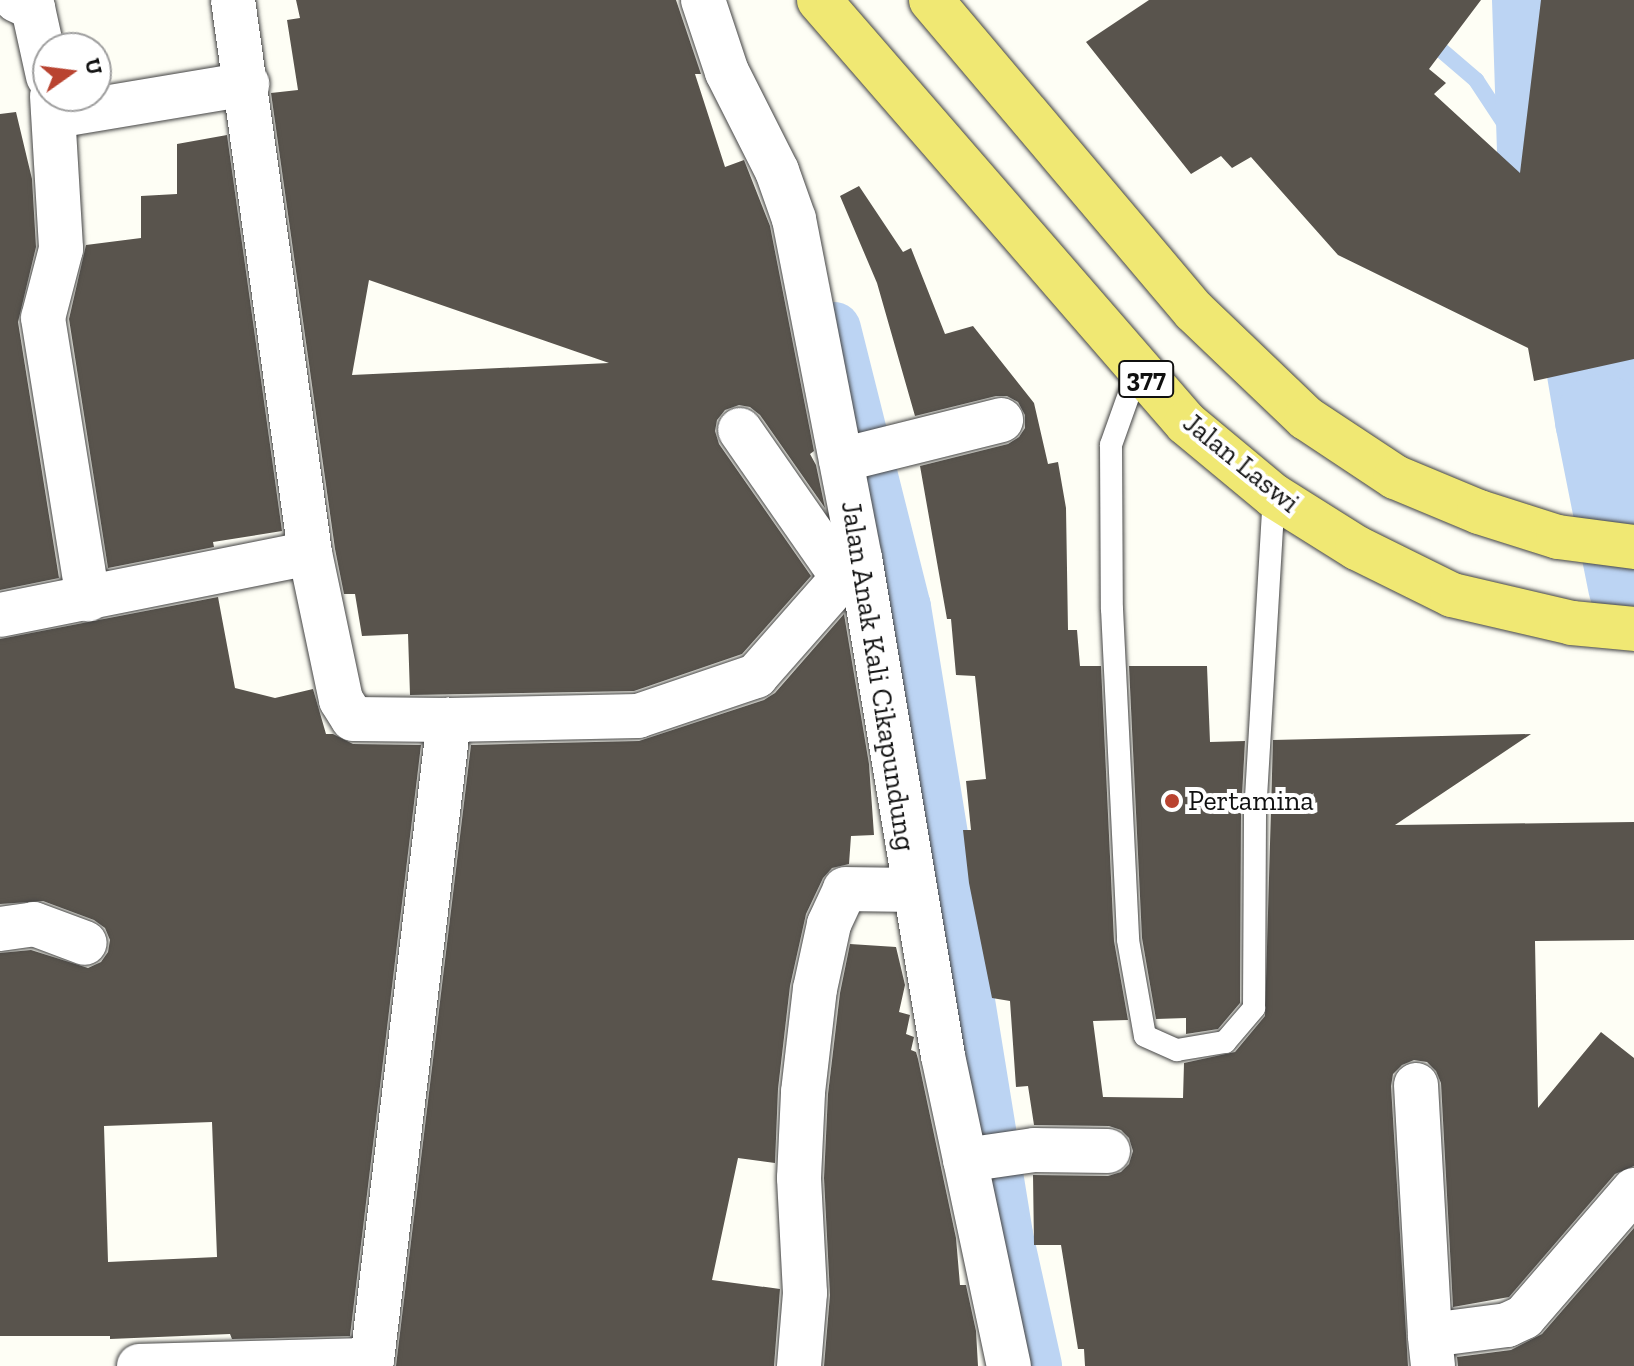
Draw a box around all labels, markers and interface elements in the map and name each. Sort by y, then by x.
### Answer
north arrow [32,32,112,112]
text: U [79,56,109,77]
road number: 377 [1118,357,1174,401]
street label: Jalan Laswi [1176,406,1306,520]
street label: Jalan Anak Kali Cikapundung [834,498,922,854]
place label: Pertamina [1188,784,1314,818]
marker: Pertamina [1163,792,1181,810]

